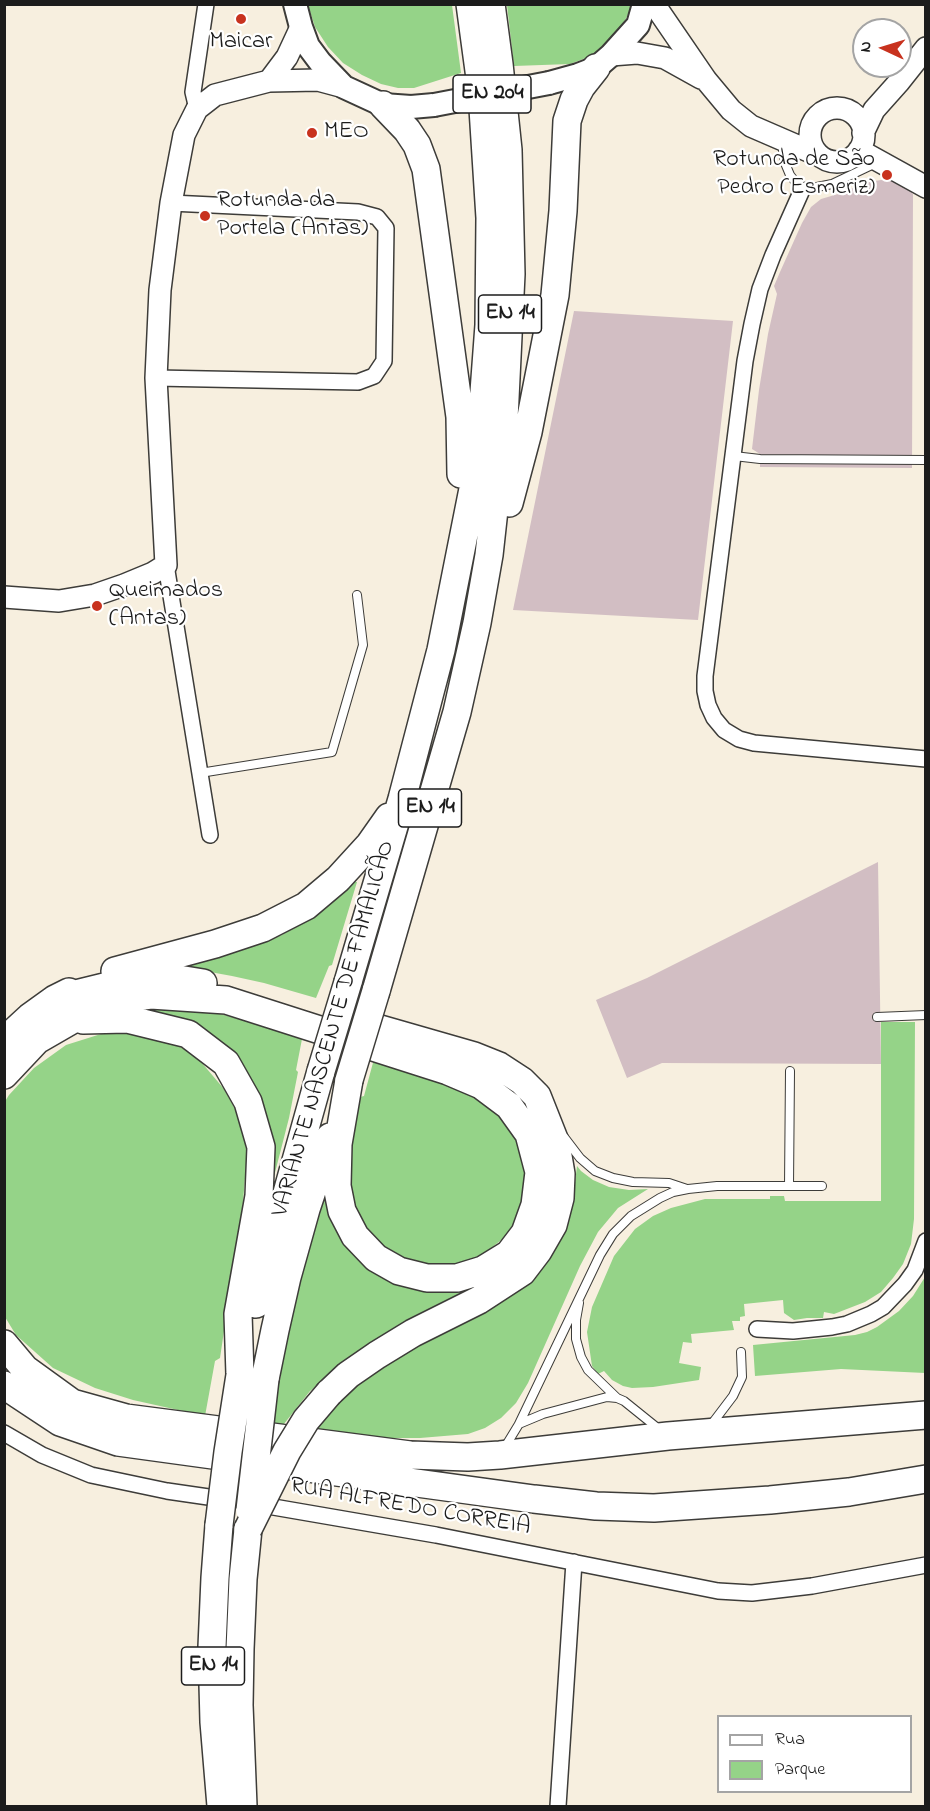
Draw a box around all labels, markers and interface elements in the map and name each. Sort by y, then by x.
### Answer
marker: Maicar [234,12,248,26]
north arrow [852,18,912,78]
place label: Maicar [210,29,272,57]
text: N [854,41,878,53]
road number: EN 204 [453,75,531,113]
place label: MEO [324,119,369,147]
marker: MEO [305,126,319,140]
place label: Rotunda de São Pedro (Esmeriz) [713,147,875,203]
marker: Rotunda de São Pedro (Esmeriz) [880,168,894,182]
place label: Rotunda da Portela (Antas) [217,188,368,244]
marker: Rotunda da Portela (Antas) [198,209,212,223]
road number: EN 14 [478,295,542,333]
place label: Queimados (Antas) [109,578,223,634]
marker: Queimados (Antas) [90,599,104,613]
road number: EN 14 [398,789,462,827]
street label: VARIANTE NASCENTE DE FAMALICÃO [267,838,403,1220]
street label: RUA ALFREDO CORREIA [287,1473,533,1543]
road number: EN 14 [182,1647,244,1685]
legend [717,1715,912,1793]
text: Rua [775,1727,805,1753]
text: Parque [775,1757,825,1783]

